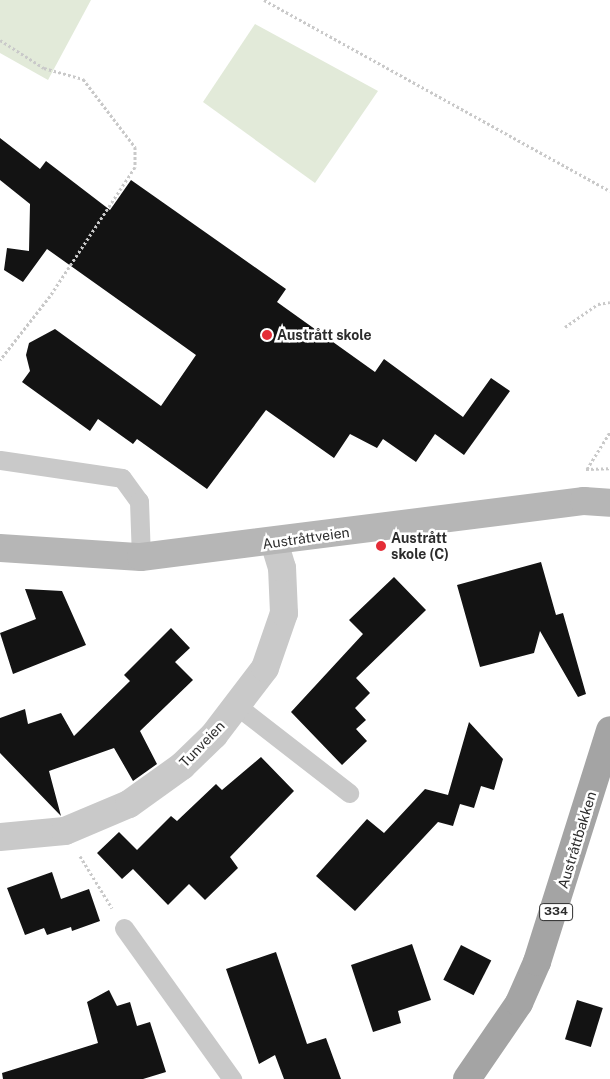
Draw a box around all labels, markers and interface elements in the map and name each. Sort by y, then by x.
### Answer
place label: Austrått skole [277,327,372,343]
marker: Austrått skole [261,329,273,341]
street label: Austråttveien [262,524,350,552]
place label: Austrått skole (C) [391,530,449,562]
marker: Austrått skole (C) [375,540,387,552]
street label: Tunveien [176,717,228,771]
street label: Austråttbakken [554,789,600,891]
road number: 334 [538,902,574,922]

